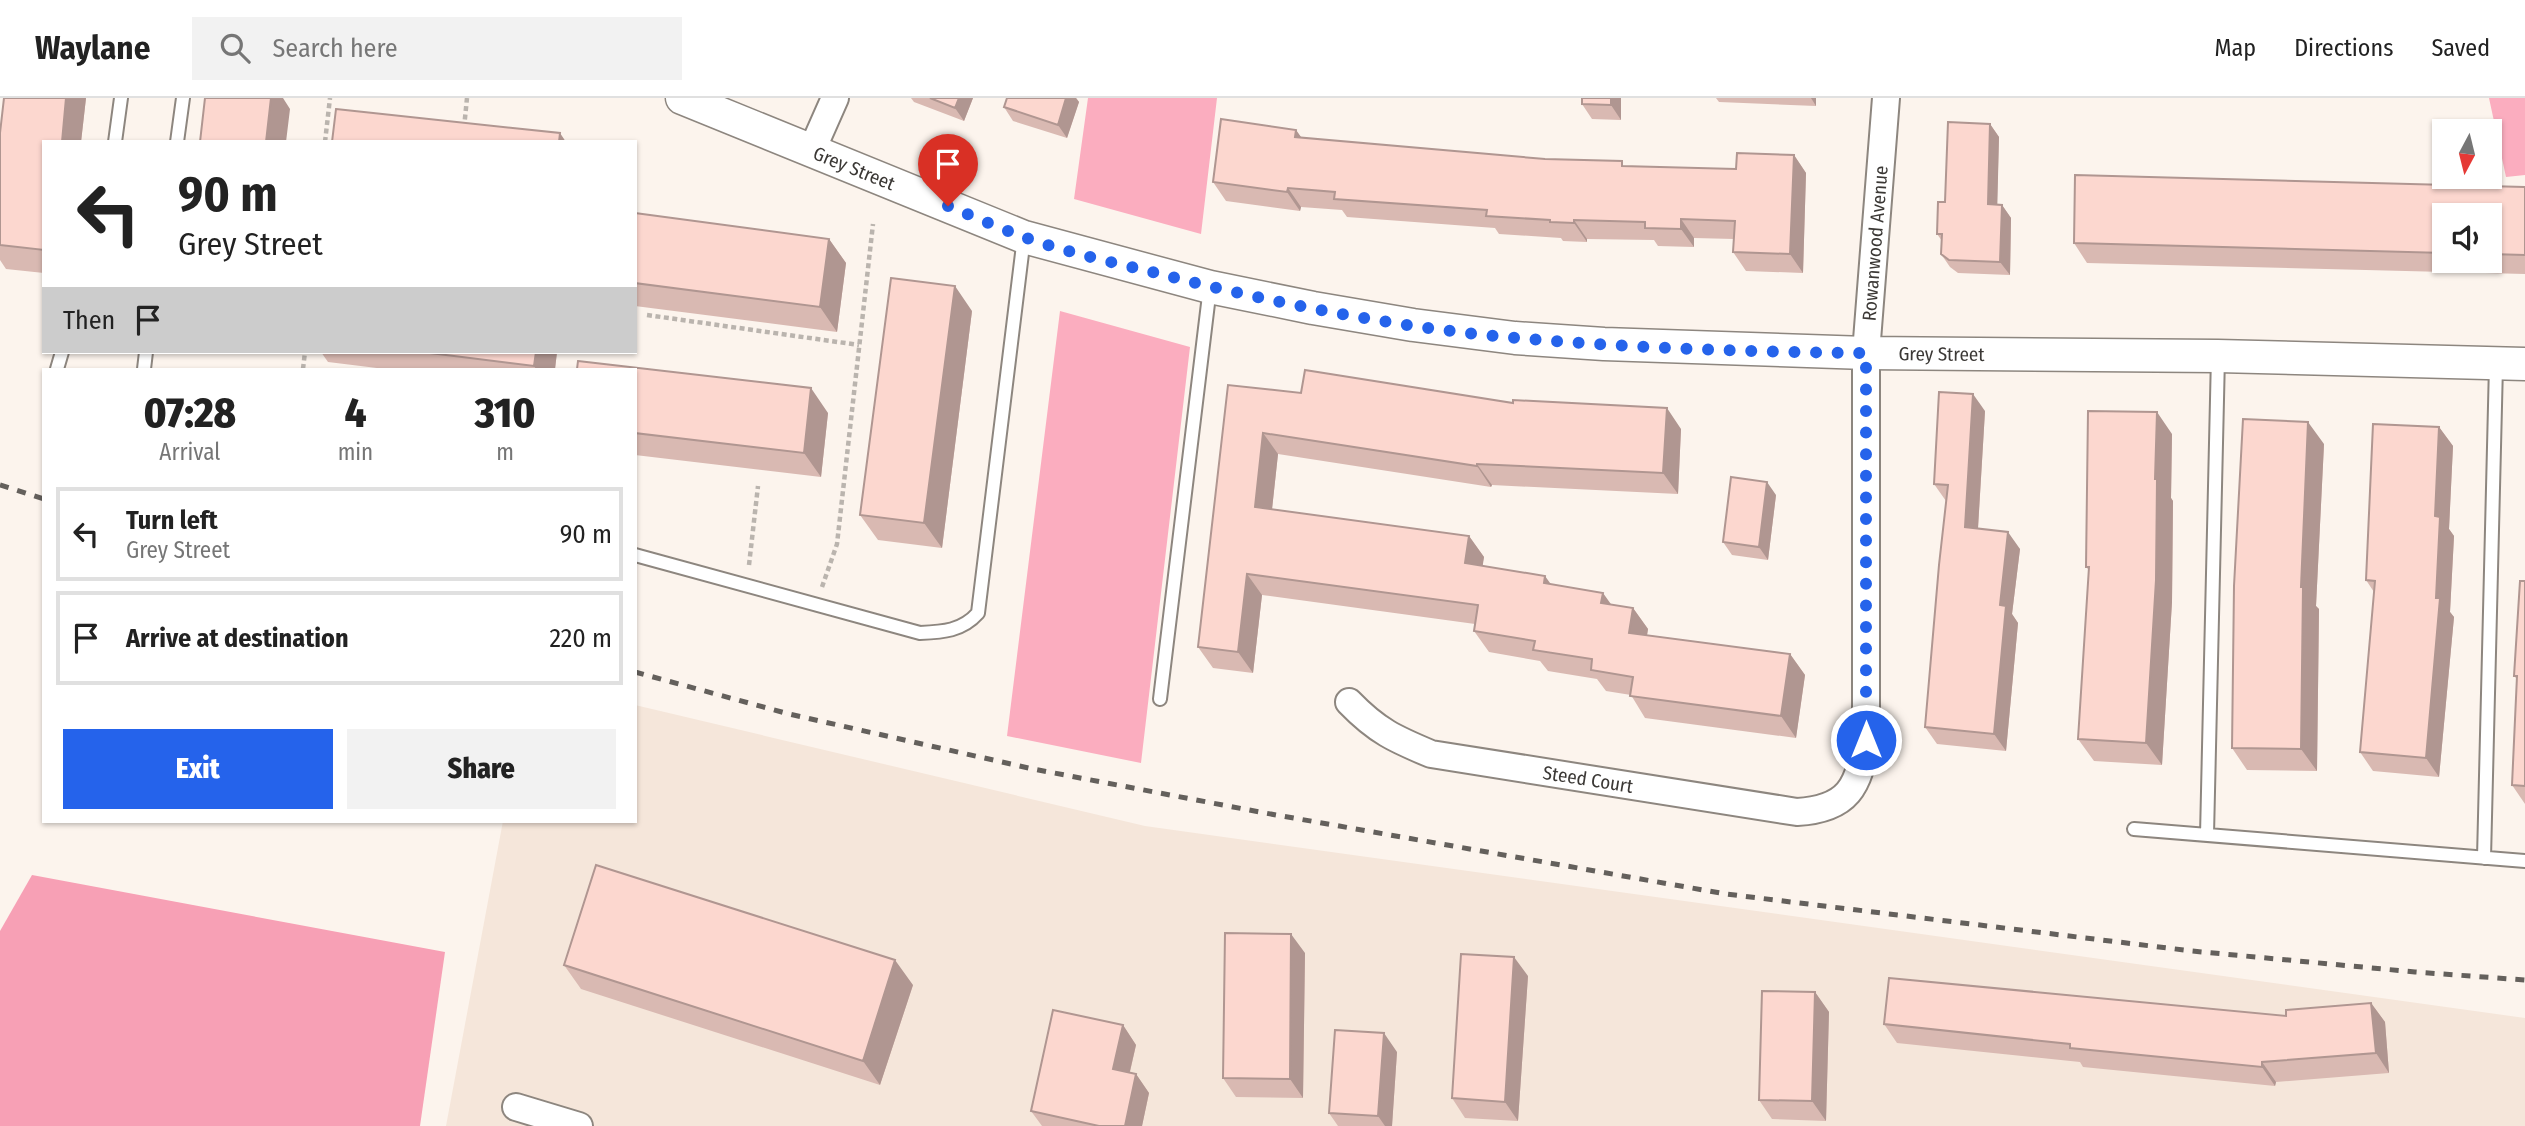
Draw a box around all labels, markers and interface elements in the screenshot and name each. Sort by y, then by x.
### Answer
search box [192,17,682,80]
text: Waylane [35,28,150,68]
icon: search [216,29,254,67]
text: Search here [272,33,398,64]
text: Map [2215,34,2256,62]
text: Directions [2294,34,2393,62]
text: Saved [2431,34,2490,62]
north arrow [2432,119,2502,189]
map controls [2432,119,2502,273]
pin [918,134,978,206]
street label: Grey Street [810,141,899,195]
icon: arrive [929,145,967,183]
text: 90 m [178,165,278,224]
street label: Rowanwood Avenue [1857,165,1892,322]
icon: left [63,168,154,259]
button: sound [2432,203,2502,273]
text: Grey Street [178,225,323,263]
icon: arrive [129,301,167,339]
text: Then [63,305,115,336]
street label: Grey Street [1898,342,1985,366]
text: 07:28 [143,388,236,438]
text: 4 [344,388,366,438]
text: 310 [475,388,536,438]
text: Arrival [159,438,220,466]
text: min [338,438,373,466]
text: m [496,438,514,466]
text: Turn left [126,505,218,536]
icon: left [67,515,105,553]
text: 90 m [560,519,612,550]
text: Grey Street [126,536,230,564]
icon: arrive [67,619,105,657]
text: Arrive at destination [126,623,349,654]
text: 220 m [549,623,612,654]
position arrow [1829,703,1903,777]
button: Exit [63,729,333,809]
button: Share [347,729,616,809]
street label: Steed Court [1541,760,1635,797]

